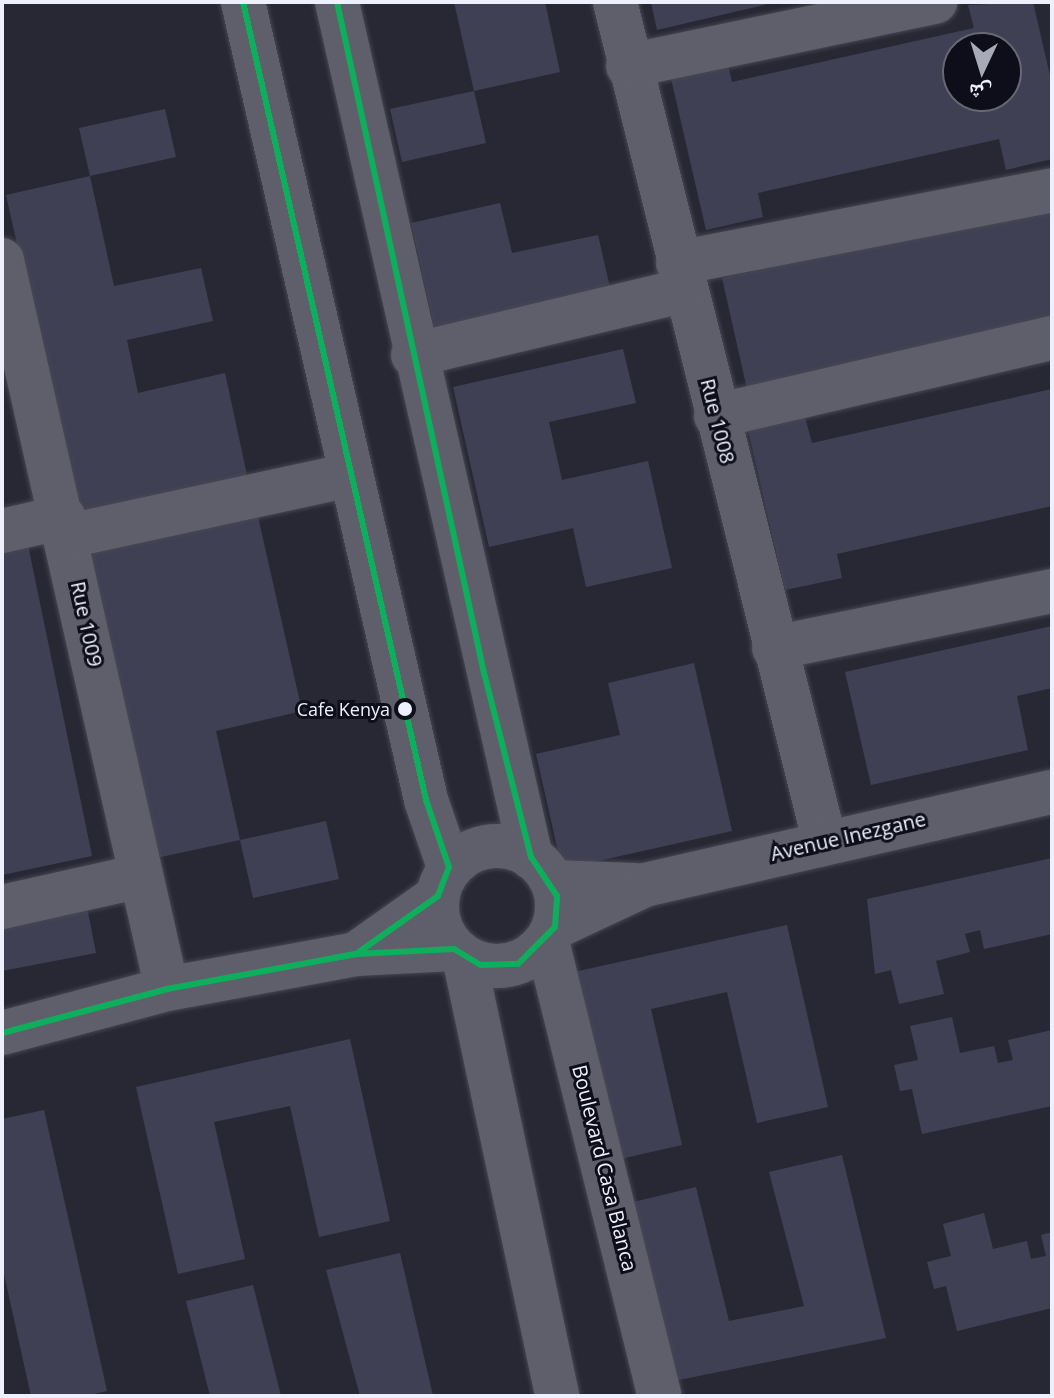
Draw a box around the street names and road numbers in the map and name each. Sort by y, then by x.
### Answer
street label: Rue 1008 [696,376,740,466]
street label: Rue 1009 [66,579,108,669]
street label: Avenue Inezgane [768,806,928,866]
street label: Boulevard Casa Blanca [568,1062,642,1274]

